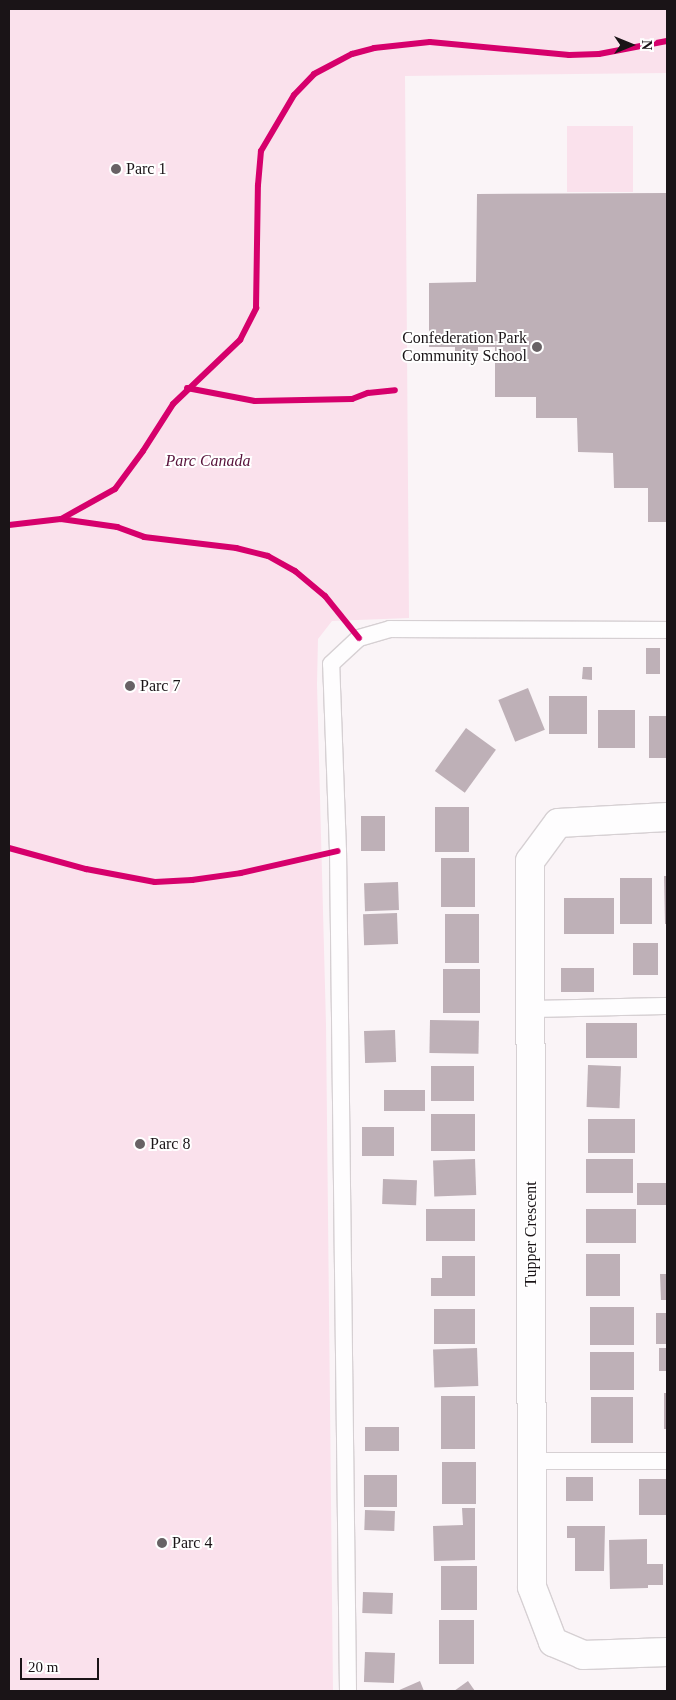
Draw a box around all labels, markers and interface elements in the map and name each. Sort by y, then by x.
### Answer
north arrow [606,20,656,70]
text: N [639,40,654,50]
place label: Parc 1 [126,159,166,179]
marker: Parc 1 [110,163,122,175]
place label: Confederation Park Community School [402,328,527,366]
marker: Confederation Park Community School [531,341,543,353]
park label: Parc Canada [165,451,251,471]
place label: Parc 7 [140,676,180,696]
marker: Parc 7 [124,680,136,692]
place label: Parc 8 [150,1134,190,1154]
marker: Parc 8 [134,1138,146,1150]
street label: Tupper Crescent [521,1181,541,1287]
place label: Parc 4 [172,1533,212,1553]
marker: Parc 4 [156,1537,168,1549]
scale bar [22,1648,101,1680]
text: 20 m [28,1659,58,1675]

